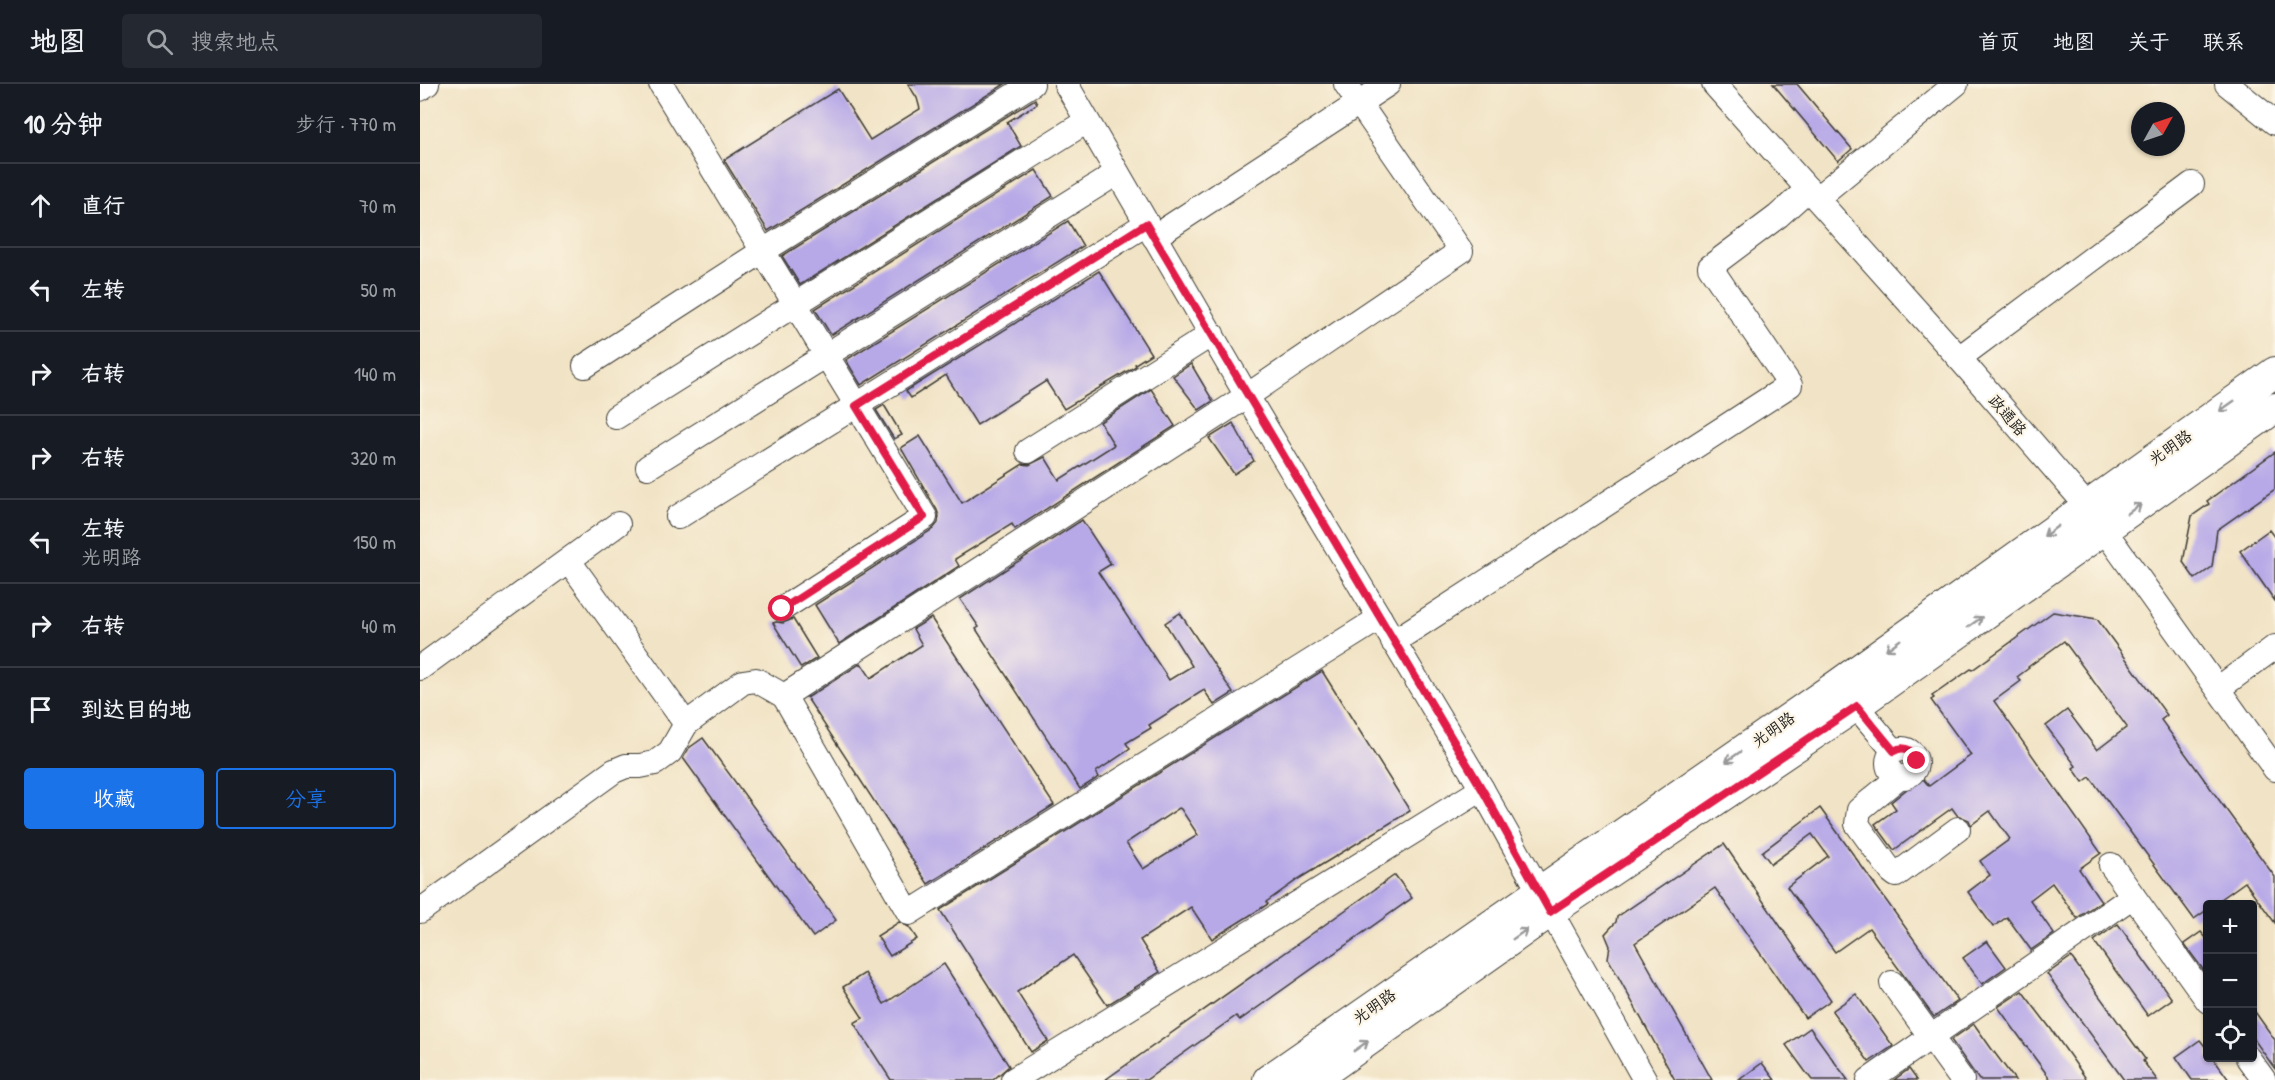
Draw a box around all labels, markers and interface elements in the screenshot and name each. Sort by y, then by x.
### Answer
search box [122,14,542,68]
text: 地图 [30,22,86,60]
icon: search [143,25,176,58]
text: 搜索地点 [191,26,279,56]
text: 首页 [1978,27,2020,56]
text: 地图 [2053,27,2095,56]
text: 关于 [2128,27,2170,56]
text: 联系 [2203,27,2245,56]
north arrow [2131,102,2185,156]
text: 10 分钟 [24,106,103,141]
text: 步行 · 770 m [296,110,396,137]
icon: ahead [24,189,57,222]
text: 直行 [81,190,125,220]
text: 70 m [359,192,396,219]
icon: left [24,273,57,306]
text: 左转 [81,274,125,304]
text: 50 m [360,276,396,303]
icon: right [24,357,57,390]
text: 右转 [81,358,125,388]
text: 140 m [354,360,396,387]
street label: 政通路 [1984,390,2032,440]
one-way arrow [2220,400,2236,412]
street label: 光明路 [2144,424,2196,470]
icon: right [24,441,57,474]
text: 右转 [81,442,125,472]
text: 320 m [351,444,396,471]
one-way arrow [2125,502,2141,515]
text: 左转 [81,513,125,543]
icon: left [24,525,57,558]
one-way arrow [2044,525,2060,537]
text: 150 m [353,528,396,555]
text: 光明路 [81,543,141,570]
route start [768,595,794,621]
icon: right [24,609,57,642]
text: 右转 [81,610,125,640]
text: 40 m [361,612,396,639]
one-way arrow [1967,616,1983,628]
one-way arrow [1885,639,1901,651]
icon: arrive [24,693,57,726]
text: 到达目的地 [81,694,191,724]
street label: 光明路 [1747,706,1799,752]
route end [1903,747,1929,773]
one-way arrow [1725,751,1742,763]
button: 收藏 [24,768,204,829]
button: 分享 [216,768,396,829]
map controls [2203,900,2257,1062]
button: + [2203,900,2257,954]
one-way arrow [1511,928,1527,940]
button: − [2203,954,2257,1008]
street label: 光明路 [1348,983,1400,1029]
button: locate [2203,1008,2257,1062]
one-way arrow [1352,1040,1368,1052]

